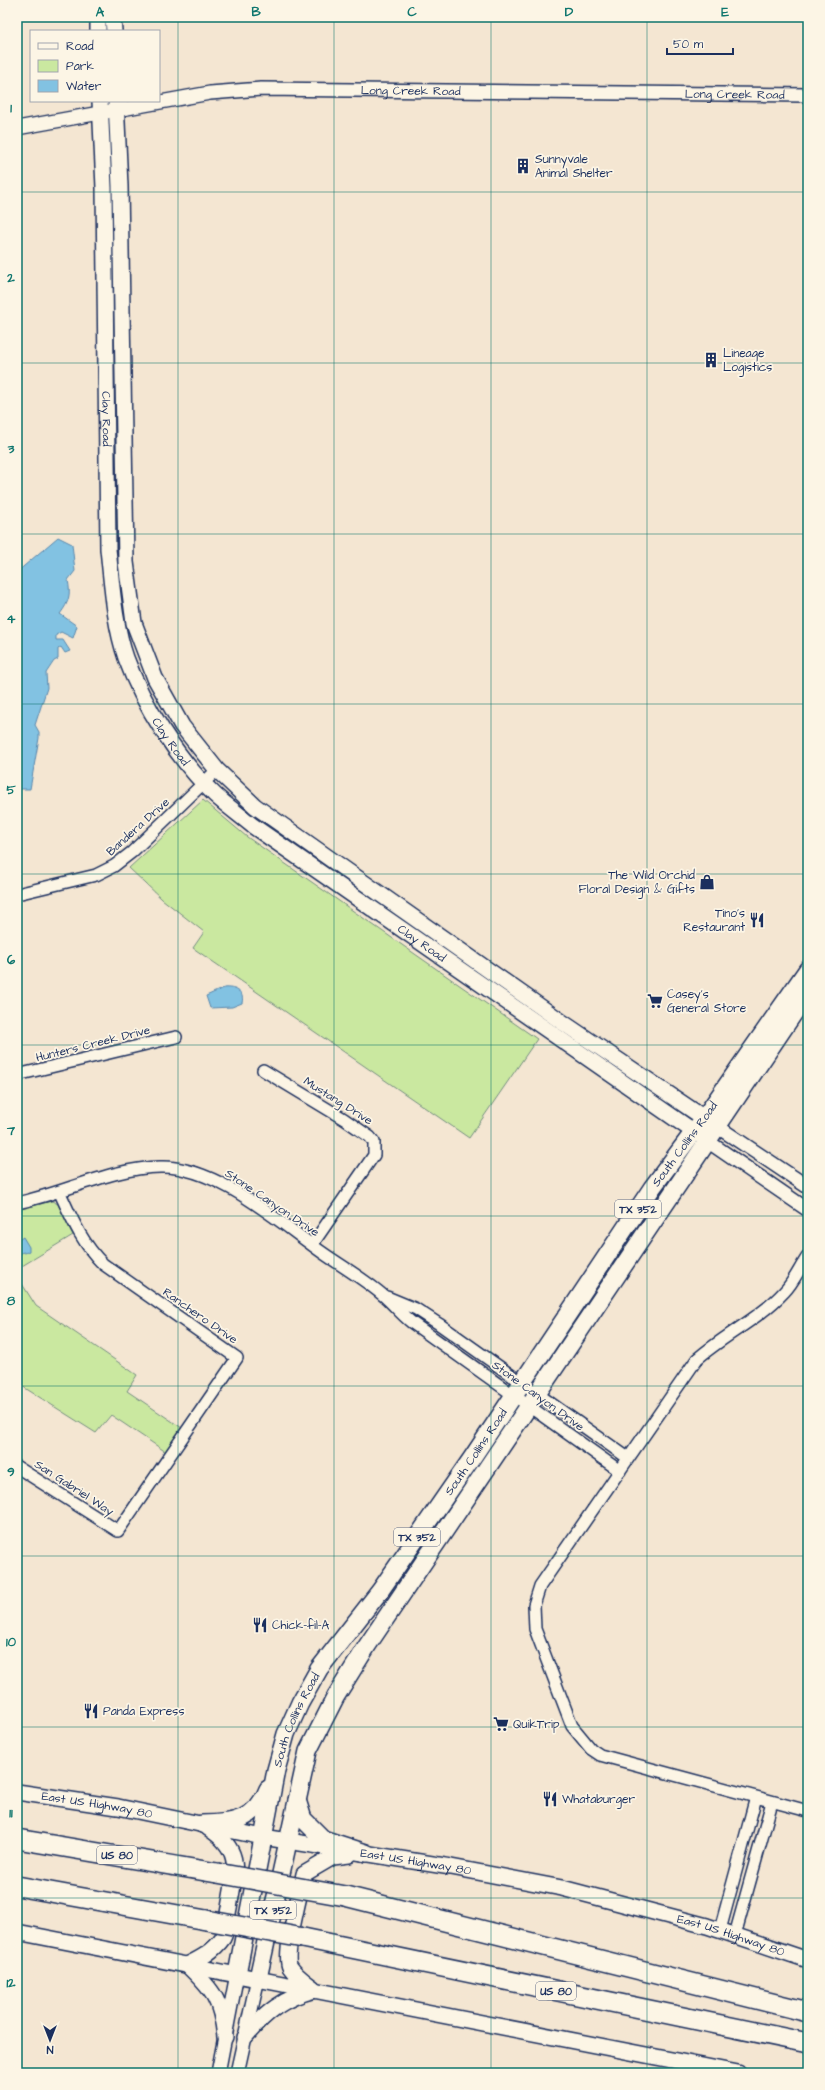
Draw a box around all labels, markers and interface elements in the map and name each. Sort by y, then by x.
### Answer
text: A [96,3,105,21]
text: B [251,3,261,21]
text: C [407,3,417,21]
text: D [565,3,574,21]
text: E [721,3,729,21]
legend [30,30,160,102]
scale bar [667,30,733,56]
text: 50 m [673,36,704,53]
text: Road [66,38,94,55]
text: Park [66,58,94,75]
text: Water [66,78,102,95]
street label: Long Creek Road [361,82,461,100]
street label: Long Creek Road [685,85,785,103]
text: 1 [10,99,12,117]
place label: Sunnyvale Animal Shelter [535,151,613,182]
building icon: Sunnyvale Animal Shelter [514,157,532,175]
text: 2 [6,269,15,287]
place label: Lineage Logistics [723,345,772,377]
building icon: Lineage Logistics [702,351,720,369]
street label: Clay Road [97,391,115,447]
text: 3 [7,440,15,458]
text: 4 [7,610,16,628]
street label: Clay Road [148,714,194,770]
text: 5 [6,781,16,799]
street label: Bandera Drive [103,794,174,860]
place label: The Wild Orchid Floral Design & Gifts [579,867,695,899]
shop icon: The Wild Orchid Floral Design & Gifts [698,873,716,891]
place label: Tino's Restaurant [683,905,745,936]
restaurant icon: Tino's Restaurant [748,911,766,929]
street label: Clay Road [394,920,450,966]
text: 6 [7,951,16,969]
place label: Casey's General Store [667,986,747,1017]
supermarket icon: Casey's General Store [646,992,664,1010]
street label: Hunters Creek Drive [34,1021,152,1066]
street label: Mustang Drive [299,1073,376,1130]
street label: South Collins Road [648,1098,721,1190]
text: 7 [6,1122,16,1140]
street label: Stone Canyon Drive [221,1165,323,1242]
road number: TX 352 [615,1200,661,1218]
street label: Ranchero Drive [159,1284,241,1348]
text: 8 [7,1292,16,1310]
street label: Stone Canyon Drive [488,1357,588,1436]
street label: South Collins Road [440,1405,511,1499]
street label: San Gabriel Way [31,1456,117,1521]
text: 9 [7,1463,15,1481]
road number: TX 352 [394,1528,440,1546]
restaurant icon: Chick-fil-A [251,1616,269,1634]
place label: Chick-fil-A [272,1617,330,1634]
text: 10 [6,1633,17,1651]
street label: South Collins Road [269,1669,324,1769]
restaurant icon: Panda Express [82,1702,100,1720]
place label: Panda Express [103,1703,184,1720]
supermarket icon: QuikTrip [492,1715,510,1733]
place label: QuikTrip [513,1716,560,1733]
street label: East US Highway 80 [40,1787,154,1822]
restaurant icon: Whataburger [541,1790,559,1808]
place label: Whataburger [562,1791,635,1809]
text: 11 [9,1804,13,1822]
street label: East US Highway 80 [359,1844,473,1879]
road number: US 80 [97,1846,137,1864]
road number: TX 352 [250,1901,296,1919]
street label: East US Highway 80 [675,1910,787,1960]
text: 12 [6,1974,16,1992]
road number: US 80 [536,1982,576,2000]
north arrow [30,2020,70,2060]
text: N [46,2042,53,2057]

